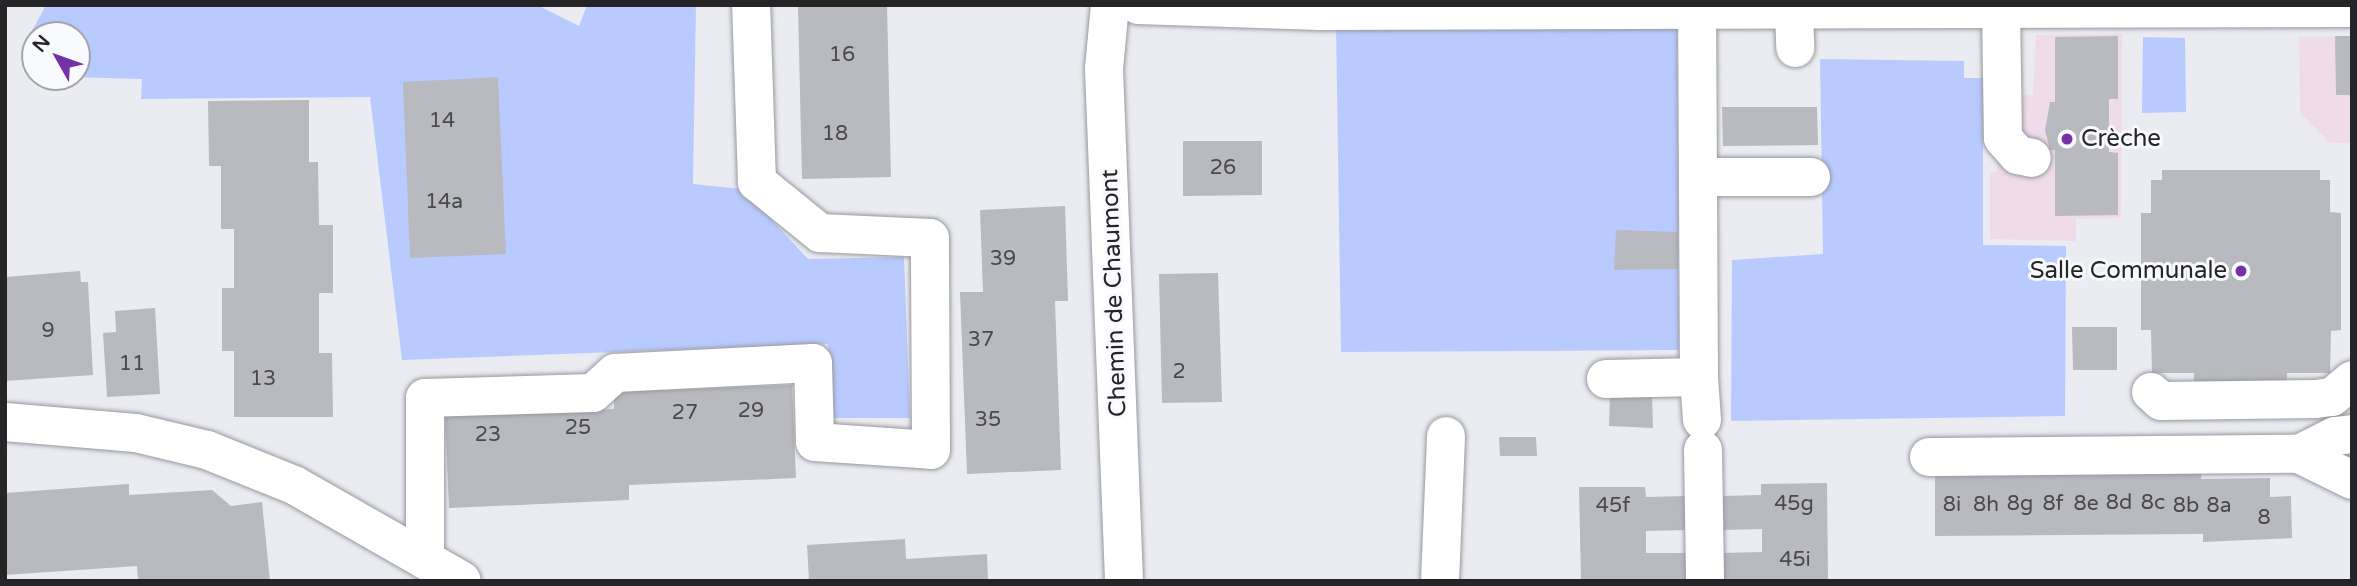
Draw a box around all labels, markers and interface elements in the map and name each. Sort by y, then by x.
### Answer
north arrow [21,21,91,91]
text: N [28,31,55,57]
house number: 16 [829,42,855,68]
house number: 14 [429,108,455,134]
house number: 18 [822,121,848,147]
place label: Crèche [2081,125,2161,153]
marker: Crèche [2059,131,2075,147]
house number: 26 [1210,155,1236,181]
street label: Chemin de Chaumont [1095,169,1133,417]
house number: 14a [425,189,463,215]
house number: 39 [990,246,1016,272]
place label: Salle Communale [2030,257,2227,285]
marker: Salle Communale [2233,263,2249,279]
house number: 9 [41,318,55,344]
house number: 37 [968,327,994,353]
house number: 11 [119,351,145,377]
house number: 2 [1172,359,1186,385]
house number: 13 [250,366,276,392]
house number: 29 [738,398,764,424]
house number: 27 [672,400,698,426]
house number: 35 [975,407,1001,433]
house number: 25 [565,415,591,441]
house number: 23 [475,422,501,448]
house number: 8d [2106,490,2132,516]
house number: 8c [2141,490,2165,516]
house number: 45g [1774,491,1814,517]
house number: 8g [2007,491,2033,517]
house number: 8f [2042,491,2064,517]
house number: 8e [2073,491,2099,517]
house number: 8i [1943,492,1961,518]
house number: 8h [1973,492,1999,518]
house number: 45f [1596,493,1630,519]
house number: 8b [2173,493,2199,519]
house number: 8a [2207,493,2231,519]
house number: 8 [2257,505,2271,531]
house number: 45i [1779,547,1811,573]

